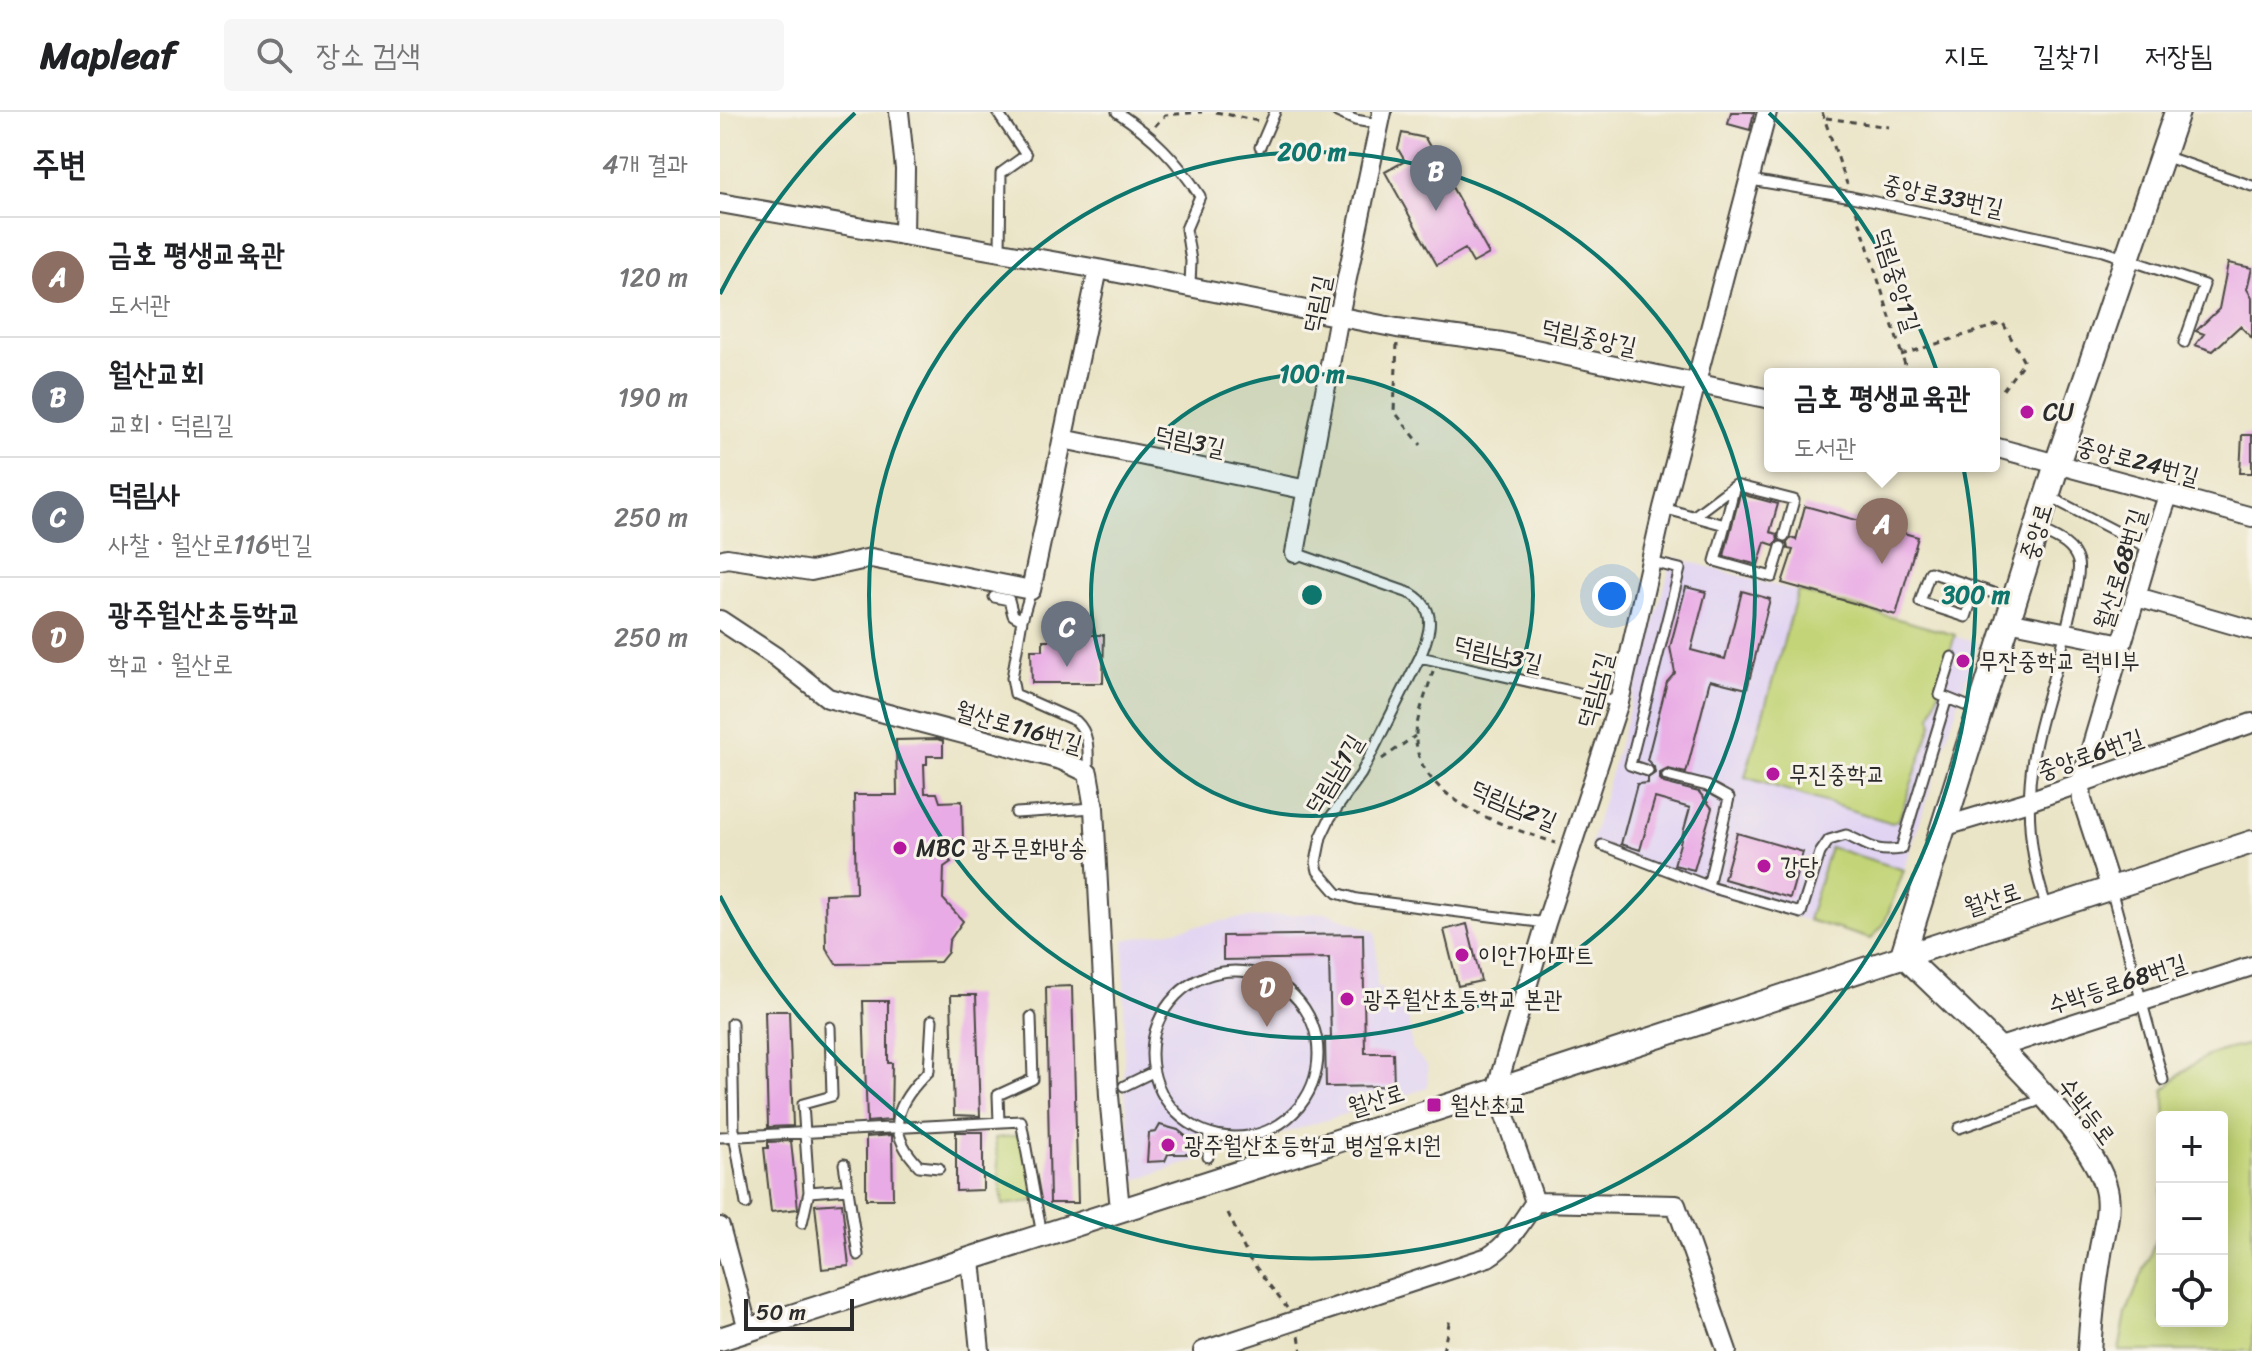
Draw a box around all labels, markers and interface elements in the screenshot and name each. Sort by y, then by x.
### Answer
search box [224,19,784,91]
text: Mapleaf [40,22,176,89]
text: 장소 검색 [316,28,420,82]
text: 지도 [1944,31,1989,80]
text: 길찾기 [2033,31,2100,80]
text: 저장됨 [2144,31,2212,80]
icon: search [252,33,296,77]
text: 200 m [1277,131,1347,173]
text: 주변 [32,134,87,194]
text: 4개 결과 [602,141,688,187]
pin: B [1410,145,1462,211]
street label: 중앙로33번길 [1879,163,2007,229]
street label: 덕림중앙1길 [1861,223,1933,337]
text: 금호 평생교육관 [108,227,285,281]
text: A [49,254,67,300]
text: 120 m [619,254,688,300]
street label: 덕림길 [1291,272,1343,336]
text: 도서관 [108,281,171,327]
street label: 덕림중앙길 [1537,306,1641,368]
text: 월산교회 [108,347,205,401]
text: 100 m [1279,353,1345,395]
popup [1764,368,2000,472]
text: 금호 평생교육관 [1794,370,1970,424]
text: B [50,374,66,420]
text: 190 m [618,374,688,420]
place label: CU [2043,391,2075,433]
text: 교회 · 덕림길 [108,401,233,447]
marker: CU [2018,403,2036,421]
street label: 덕림3길 [1151,413,1229,469]
text: 도서관 [1794,424,1856,470]
street label: 중앙로24번길 [2072,424,2204,498]
text: 덕림사 [108,467,180,521]
text: C [50,494,66,540]
text: 250 m [614,494,688,540]
pin: A [1856,498,1908,564]
street label: 중앙로 [2007,498,2065,566]
street label: 월산로68번길 [2082,503,2158,635]
text: 사찰 · 월산로116번길 [108,521,312,567]
text: 300 m [1941,574,2011,616]
your location [1592,576,1632,616]
centre of rings [1298,581,1326,609]
text: 광주월산초등학교 [108,587,301,641]
pin: C [1041,601,1093,667]
text: D [50,614,66,660]
text: 250 m [614,614,688,660]
street label: 덕림남3길 [1449,623,1547,685]
place label: 무잔중학교 럭비부 [1979,640,2140,682]
text: 학교 · 월산로 [108,641,233,687]
street label: 덕림남길 [1565,647,1625,733]
marker: 무잔중학교 럭비부 [1954,652,1972,670]
street label: 월산로116번길 [950,689,1088,765]
street label: 중앙로6번길 [2031,716,2149,792]
street label: 덕림남1길 [1293,726,1375,822]
place label: 무진중학교 [1789,753,1886,795]
marker: 무진중학교 [1764,765,1782,783]
street label: 덕림남2길 [1464,768,1564,842]
place label: MBC 광주문화방송 [916,827,1087,869]
marker: MBC 광주문화방송 [891,839,909,857]
place label: 강당 [1780,845,1819,887]
marker: 강당 [1755,857,1773,875]
street label: 월산로 [1958,870,2026,928]
place label: 이안가아파트 [1478,934,1594,976]
street label: 수박등로68번길 [2042,942,2192,1026]
marker: 이안가아파트 [1453,946,1471,964]
pin: D [1241,961,1293,1027]
place label: 광주월산초등학교 본관 [1363,978,1562,1020]
marker: 광주월산초등학교 본관 [1338,990,1356,1008]
street label: 수박등로 [2047,1068,2127,1154]
street label: 월산로 [1342,1071,1410,1129]
place label: 월산초교 [1450,1084,1527,1126]
marker: 월산초교 [1425,1096,1443,1114]
map controls [2156,1111,2228,1327]
button: + [2156,1111,2228,1183]
place label: 광주월산초등학교 병설유치원 [1184,1124,1441,1166]
marker: 광주월산초등학교 병설유치원 [1159,1136,1177,1154]
button: − [2156,1183,2228,1255]
button: locate [2156,1255,2228,1327]
text: 50 m [756,1293,806,1332]
scale bar [744,1295,854,1331]

